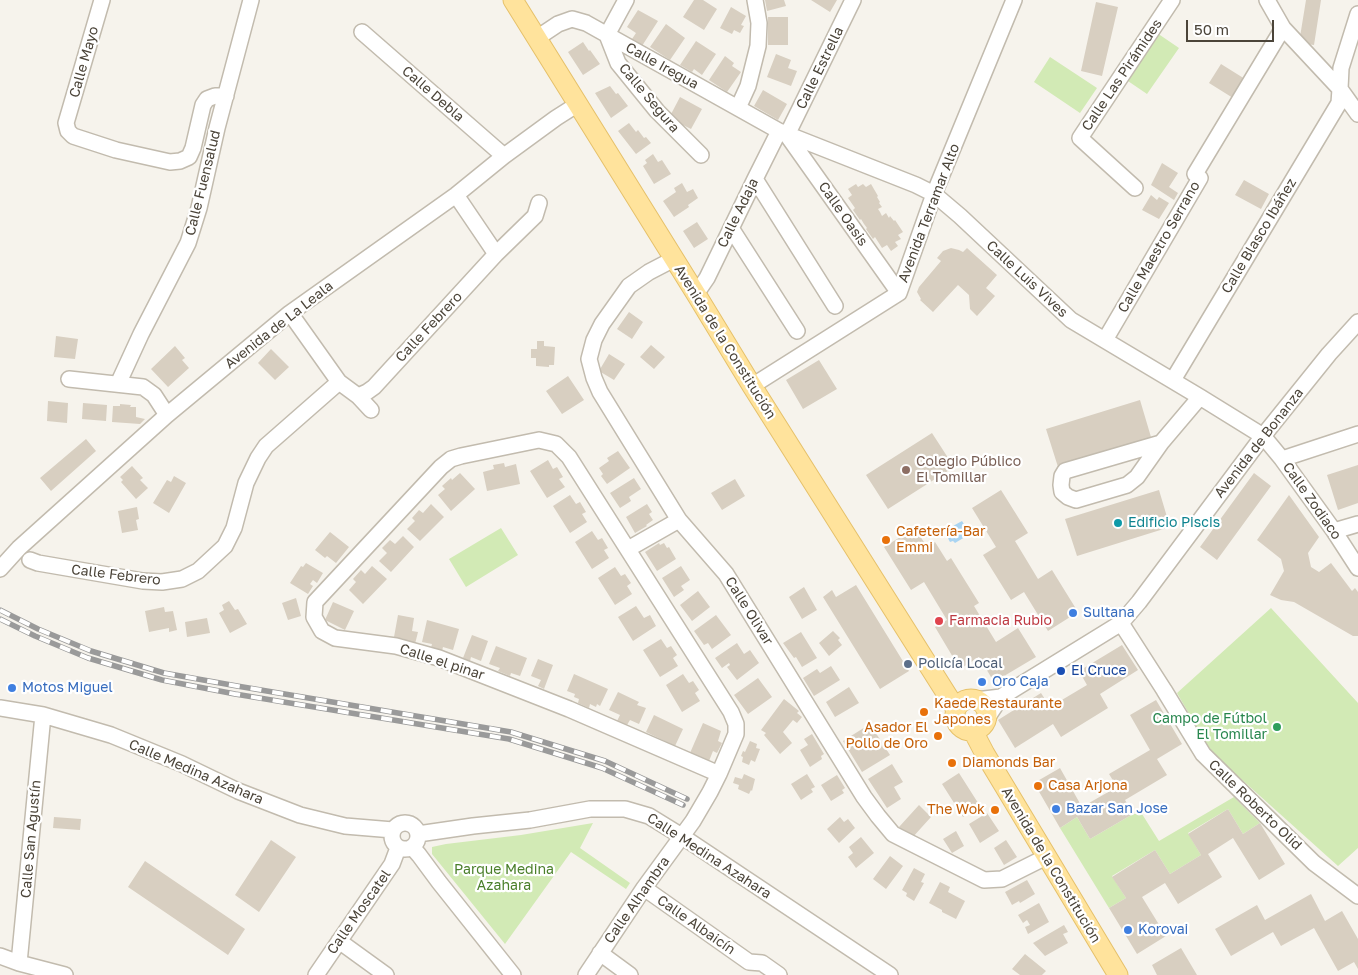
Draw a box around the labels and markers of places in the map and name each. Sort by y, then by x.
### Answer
place label: Colegio Público El Tomillar [916,454,1021,487]
marker: Colegio Público El Tomillar [900,464,912,476]
place label: Edificio Piscis [1128,515,1220,531]
marker: Edificio Piscis [1112,517,1124,529]
place label: Cafetería-Bar Emmi [896,524,985,556]
marker: Cafetería-Bar Emmi [880,534,892,546]
place label: Sultana [1083,605,1135,621]
marker: Sultana [1067,607,1079,619]
place label: Farmacia Rubio [949,613,1052,629]
marker: Farmacia Rubio [933,615,945,627]
place label: Policía Local [918,656,1003,672]
marker: Policía Local [902,658,914,670]
place label: El Cruce [1071,663,1127,679]
marker: El Cruce [1055,665,1067,677]
place label: Oro Caja [992,674,1049,690]
marker: Oro Caja [976,676,988,688]
place label: Motos Miguel [22,680,113,696]
marker: Motos Miguel [6,682,18,694]
place label: Kaede Restaurante Japones [934,696,1062,729]
marker: Kaede Restaurante Japones [918,706,930,718]
place label: Campo de Fútbol El Tomillar [1153,711,1267,744]
place label: Asador El Pollo de Oro [846,720,928,752]
marker: Campo de Fútbol El Tomillar [1271,721,1283,733]
marker: Asador El Pollo de Oro [932,730,944,742]
place label: Diamonds Bar [962,755,1055,771]
marker: Diamonds Bar [946,757,958,769]
place label: Casa Arjona [1048,778,1128,794]
marker: Casa Arjona [1032,780,1044,792]
place label: Bazar San Jose [1066,801,1168,817]
place label: The Wok [927,802,985,818]
marker: Bazar San Jose [1050,803,1062,815]
marker: The Wok [989,804,1001,816]
place label: Korovai [1138,922,1188,938]
marker: Korovai [1122,924,1134,936]

